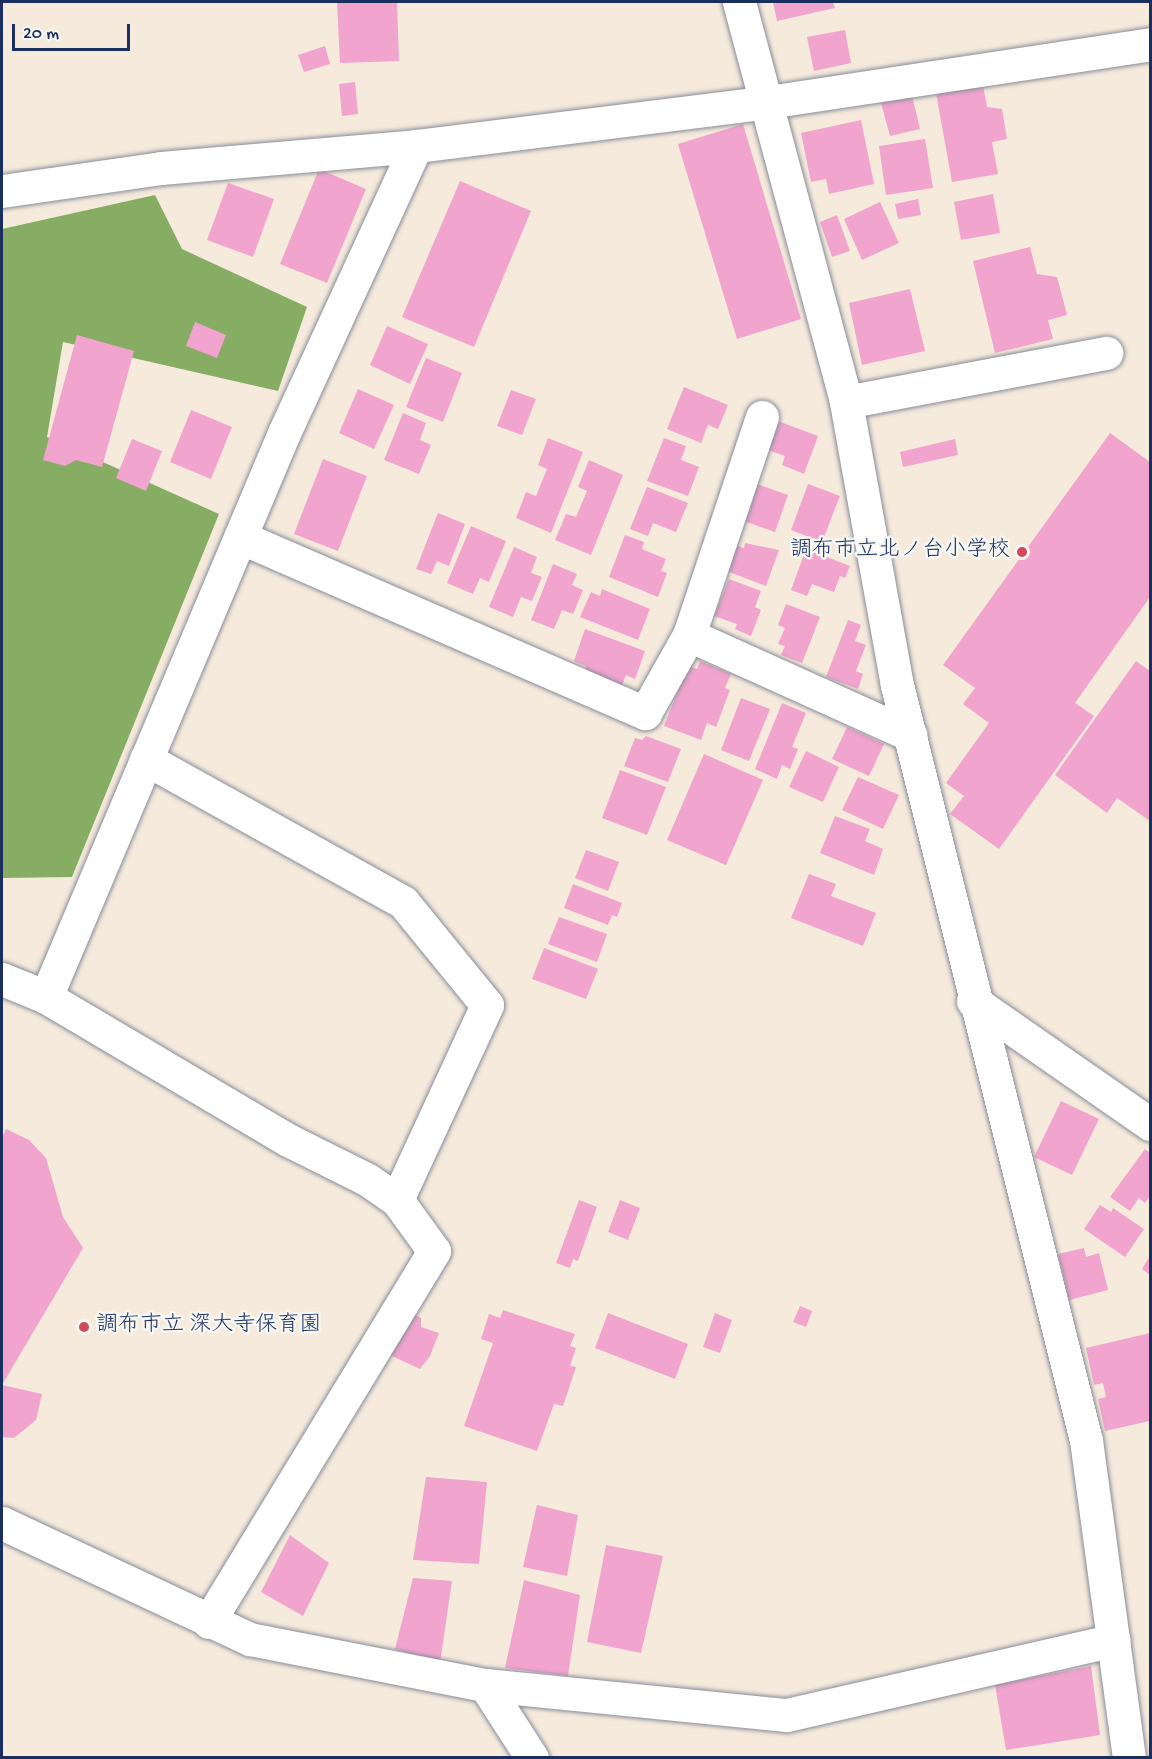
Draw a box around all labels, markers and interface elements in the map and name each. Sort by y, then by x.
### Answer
scale bar [15,12,134,50]
text: 20 m [23,24,59,45]
place label: 調布市立北ノ台小学校 [790,539,1010,565]
marker: 調布市立北ノ台小学校 [1015,545,1029,559]
place label: 調布市立 深大寺保育園 [96,1314,321,1340]
marker: 調布市立 深大寺保育園 [77,1320,91,1334]

